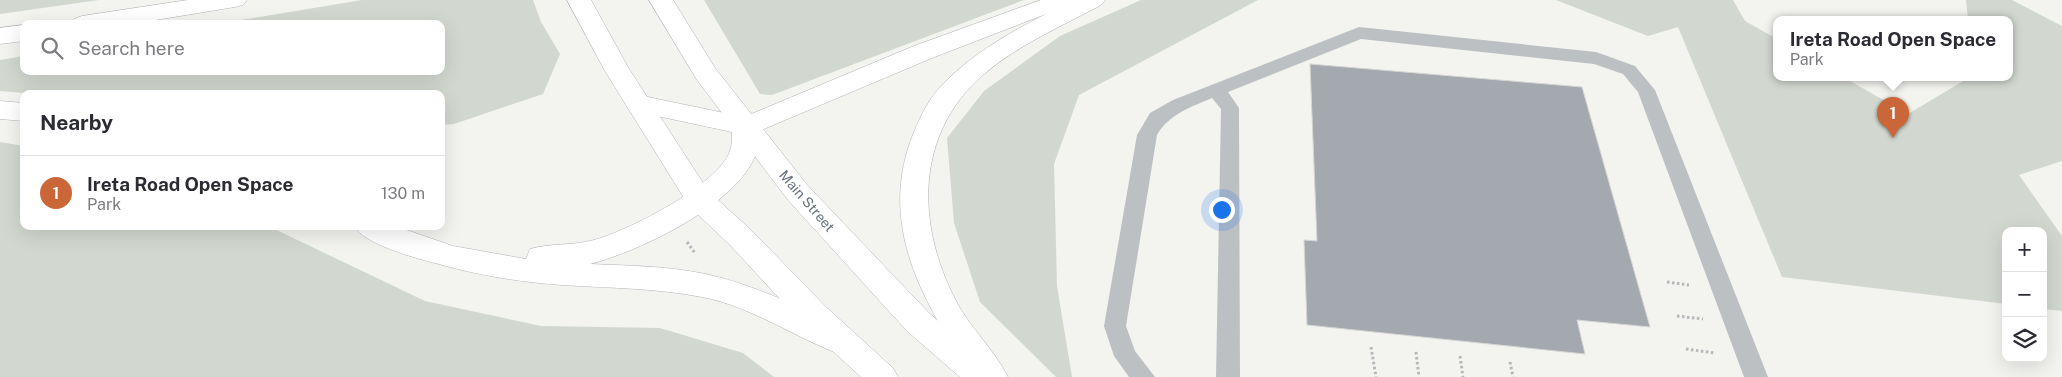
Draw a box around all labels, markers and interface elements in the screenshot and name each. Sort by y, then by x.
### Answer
popup [1773,16,2013,81]
search box [20,20,445,75]
text: Ireta Road Open Space [1790,28,1996,50]
icon: search [38,34,66,62]
text: Search here [78,37,185,59]
text: Park [1790,50,1824,69]
pin: 1 [1877,97,1909,138]
text: Nearby [40,110,113,135]
street label: Main Street [776,167,838,235]
text: Ireta Road Open Space [87,173,294,195]
text: 1 [53,184,59,203]
text: 130 m [381,184,425,203]
text: Park [87,195,121,214]
your location [1209,197,1235,223]
map controls [2002,227,2047,362]
button: + [2002,227,2047,272]
button: − [2002,272,2047,317]
button: layers [2002,317,2047,362]

